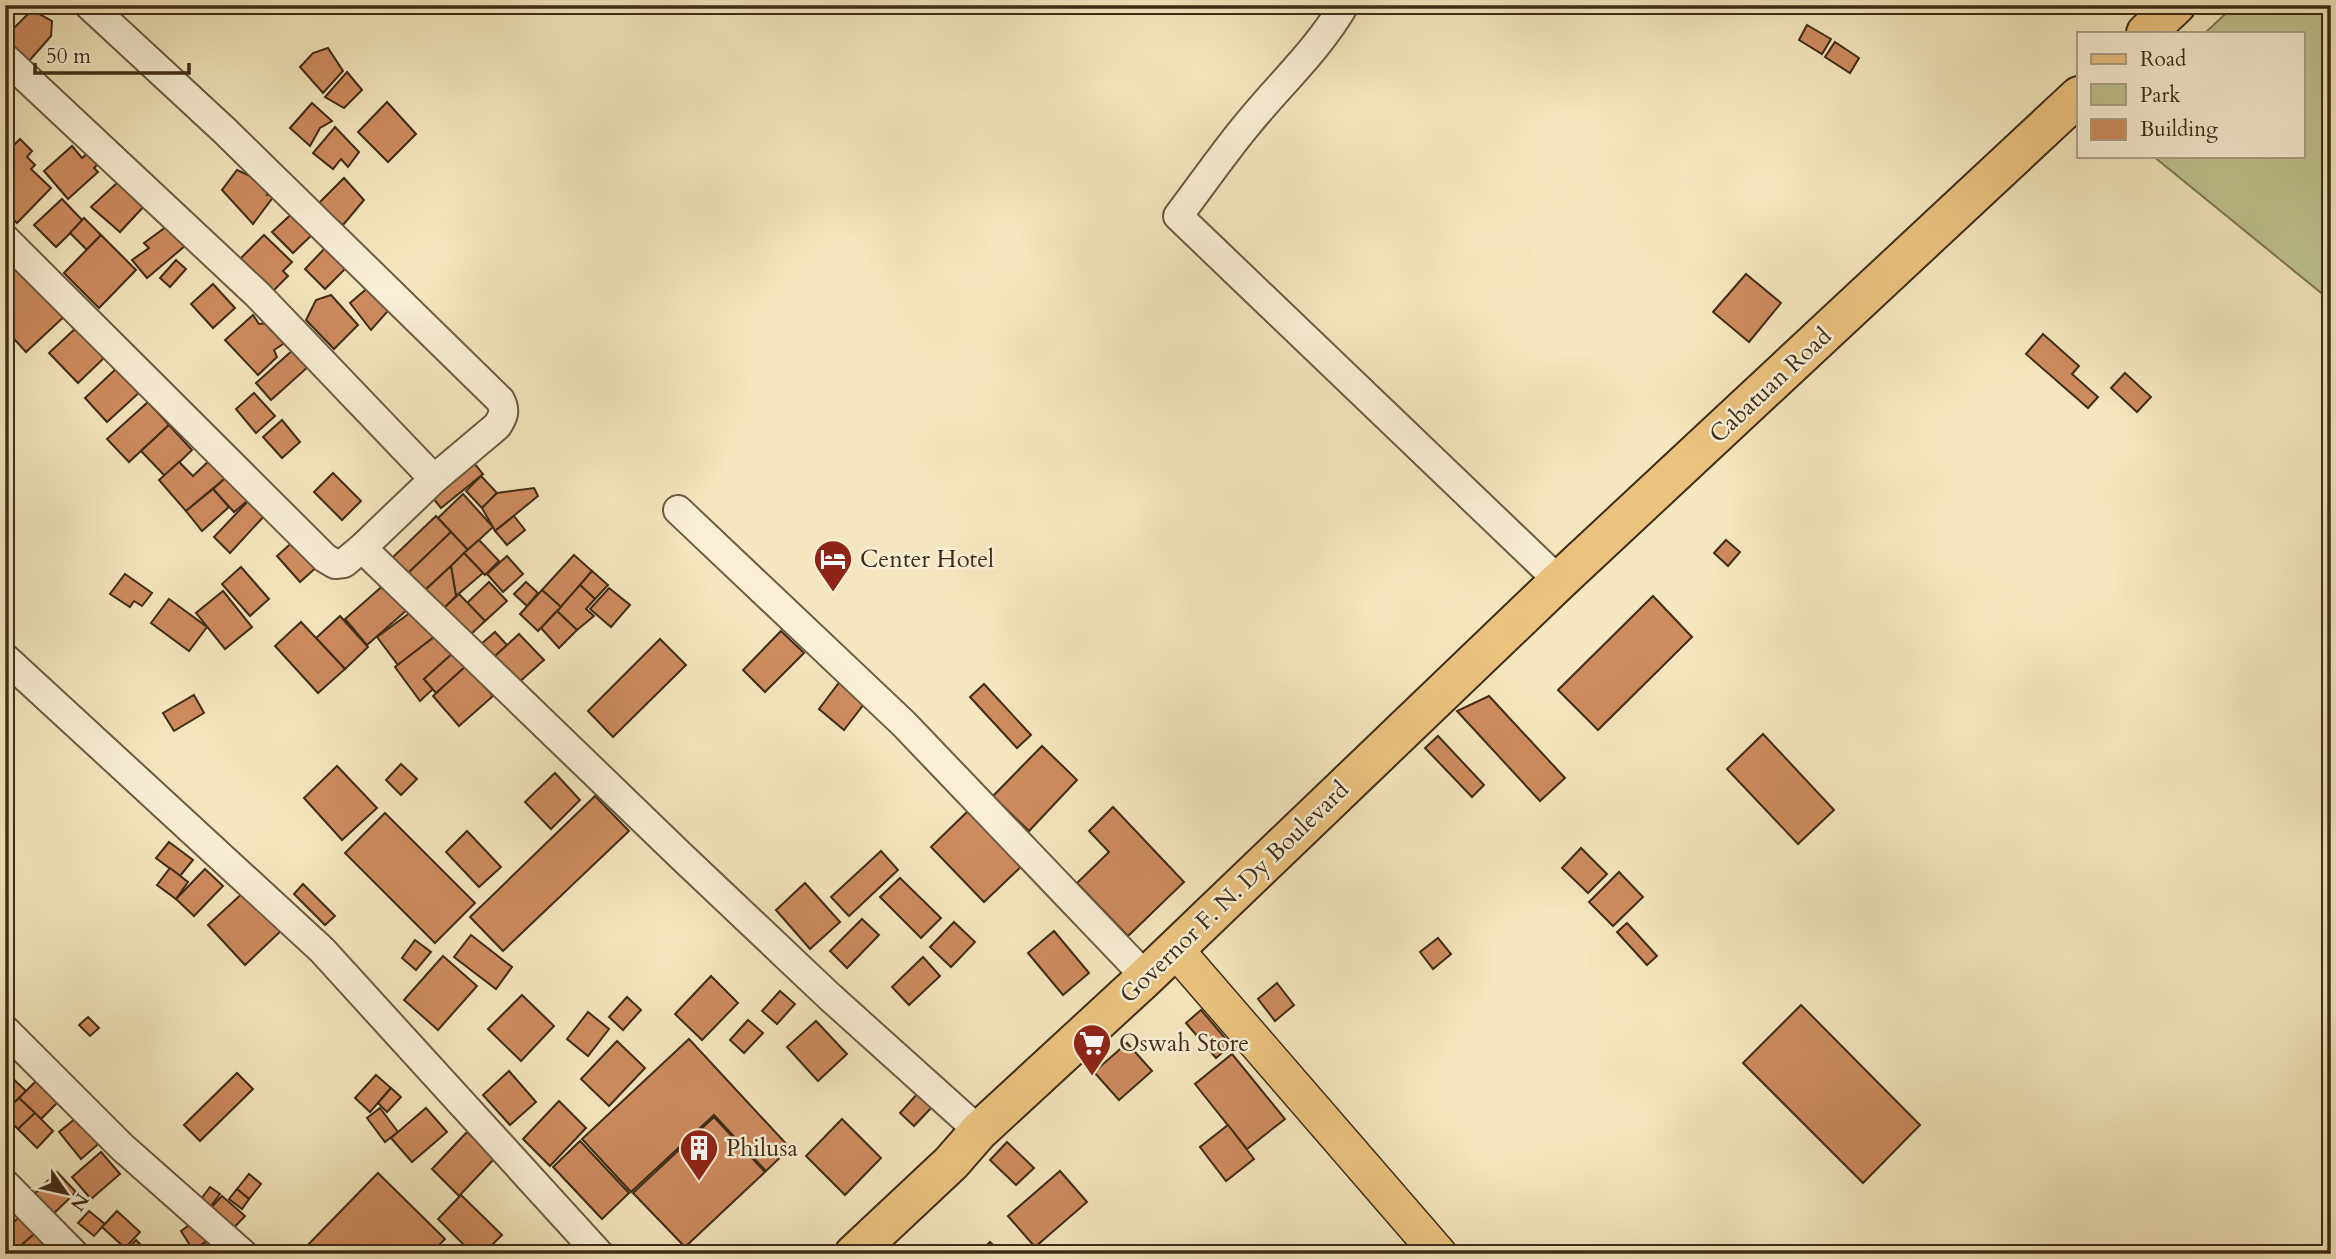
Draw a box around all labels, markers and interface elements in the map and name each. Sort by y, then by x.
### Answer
scale bar [35,32,189,76]
legend [2077,32,2304,158]
text: 50 m [46,42,91,71]
text: Road [2140,45,2186,74]
text: Park [2140,81,2181,110]
text: Building [2140,115,2218,144]
street label: Cabatuan Road [1702,320,1839,451]
hotel icon: Center Hotel [812,538,854,593]
place label: Center Hotel [860,543,994,576]
street label: Governor F. N. Dy Boulevard [1112,774,1356,1011]
supermarket icon: Oswah Store [1071,1022,1113,1077]
place label: Oswah Store [1119,1027,1249,1060]
building icon: Philusa [678,1127,720,1182]
place label: Philusa [726,1132,798,1165]
north arrow [32,1158,102,1228]
text: N [64,1188,95,1216]

